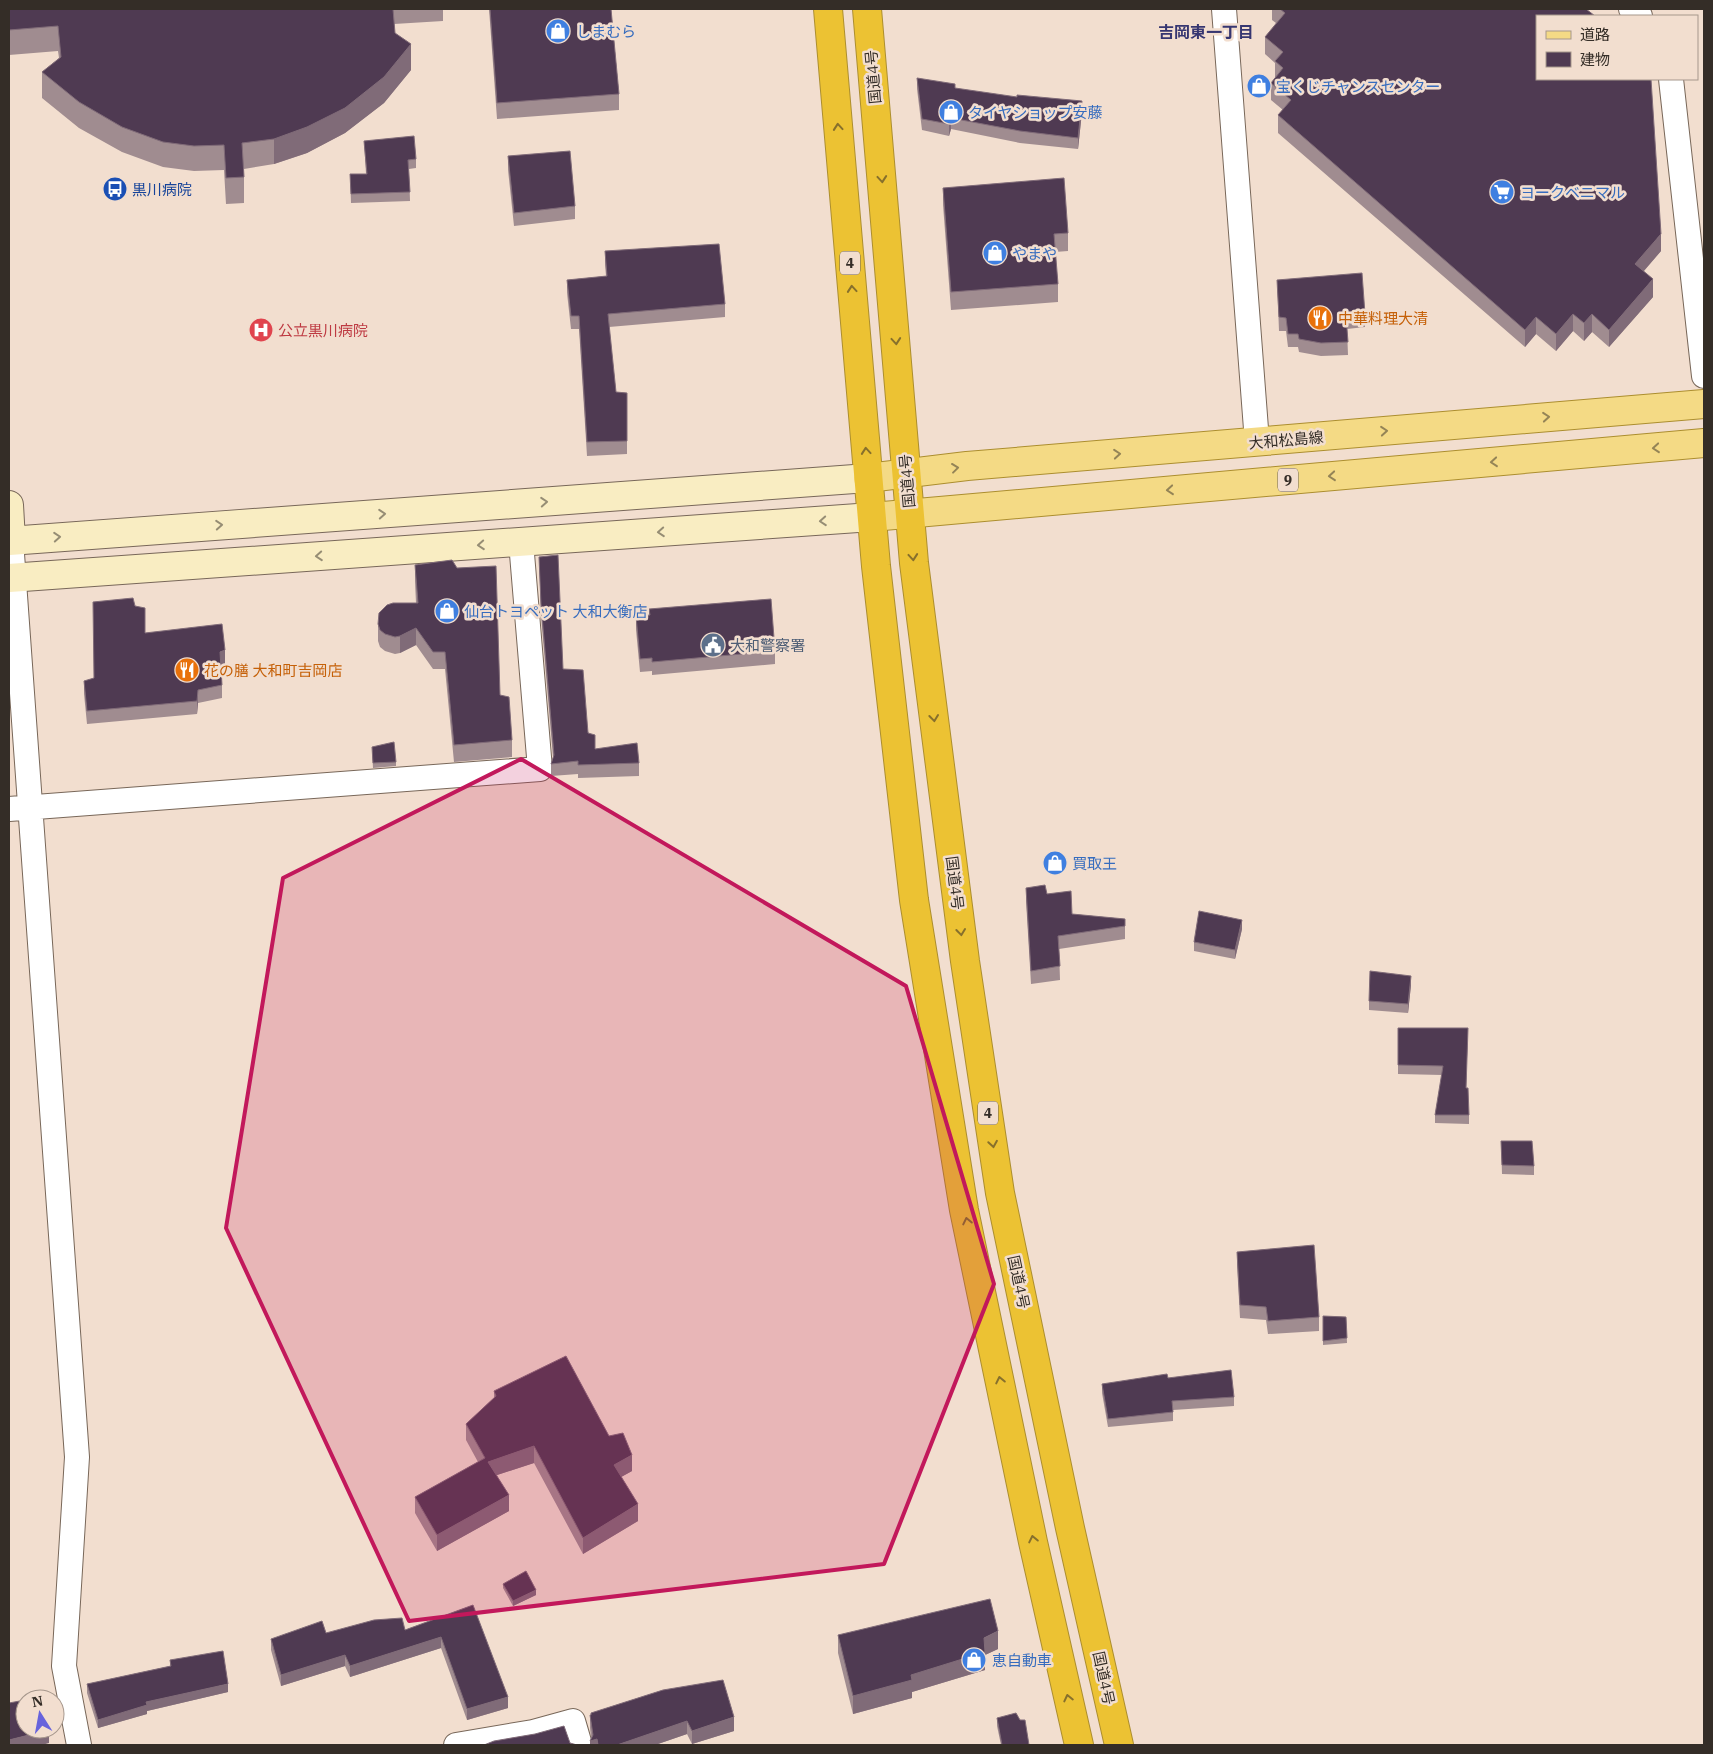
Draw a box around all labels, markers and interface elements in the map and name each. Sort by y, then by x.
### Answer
legend [1536,15,1698,80]
shop icon: しまむら [545,18,571,44]
place label: しまむら [576,22,636,41]
district label: 吉岡東一丁目 [1158,22,1254,42]
text: 道路 [1580,25,1610,44]
street label: 国道4号 [861,49,885,105]
text: 建物 [1580,50,1610,69]
shop icon: 宝くじチャンスセンター [1246,73,1272,99]
place label: 宝くじチャンスセンター [1276,77,1441,96]
shop icon: タイヤショップ安藤 [938,99,964,125]
place label: タイヤショップ安藤 [968,103,1103,122]
one-way arrow [833,123,844,131]
bus stop icon: 黒川病院 [102,176,128,202]
one-way arrow [876,176,887,184]
supermarket icon: ヨークベニマル [1489,179,1515,205]
place label: 黒川病院 [132,180,192,199]
place label: ヨークベニマル [1520,183,1625,202]
shop icon: やまや [982,240,1008,266]
place label: やまや [1012,244,1057,263]
road number: 4 [840,252,860,274]
one-way arrow [847,285,858,293]
restaurant icon: 中華料理大清 [1307,305,1333,331]
place label: 中華料理大清 [1338,309,1428,328]
hospital icon: 公立黒川病院 [248,317,274,343]
place label: 公立黒川病院 [278,321,368,340]
one-way arrow [890,338,901,346]
one-way arrow [1542,412,1550,423]
one-way arrow [1380,426,1388,437]
street label: 大和松島線 [1248,427,1324,453]
one-way arrow [1651,442,1659,453]
one-way arrow [861,447,872,455]
one-way arrow [1113,449,1121,460]
street label: 国道4号 [895,453,919,509]
one-way arrow [1490,456,1498,467]
one-way arrow [952,463,960,474]
road number: 9 [1278,468,1298,492]
one-way arrow [1328,470,1336,481]
one-way arrow [1166,485,1174,496]
one-way arrow [540,497,548,508]
one-way arrow [378,508,386,519]
one-way arrow [819,516,827,527]
one-way arrow [216,520,224,531]
one-way arrow [657,527,665,538]
one-way arrow [54,532,62,543]
one-way arrow [477,539,485,550]
one-way arrow [315,550,323,561]
one-way arrow [908,553,919,561]
shop icon: 仙台トヨペット 大和大衡店 [434,598,460,624]
place label: 仙台トヨペット 大和大衡店 [464,602,647,621]
public building icon: 大和警察署 [700,632,726,658]
place label: 大和警察署 [730,636,805,655]
restaurant icon: 花の膳 大和町吉岡店 [174,657,200,683]
place label: 花の膳 大和町吉岡店 [204,661,342,680]
one-way arrow [928,715,939,723]
shop icon: 買取王 [1042,850,1068,876]
place label: 買取王 [1072,854,1117,873]
street label: 国道4号 [942,855,968,911]
one-way arrow [955,928,966,936]
road number: 4 [978,1102,998,1124]
one-way arrow [987,1141,998,1149]
one-way arrow [962,1216,972,1225]
street label: 国道4号 [1004,1254,1034,1310]
one-way arrow [995,1376,1005,1384]
one-way arrow [1028,1535,1038,1544]
shop icon: 恵自動車 [961,1647,987,1673]
street label: 国道4号 [1089,1650,1119,1706]
place label: 恵自動車 [992,1651,1052,1670]
north arrow [15,1689,65,1739]
text: N [30,1691,45,1711]
one-way arrow [1063,1693,1074,1702]

